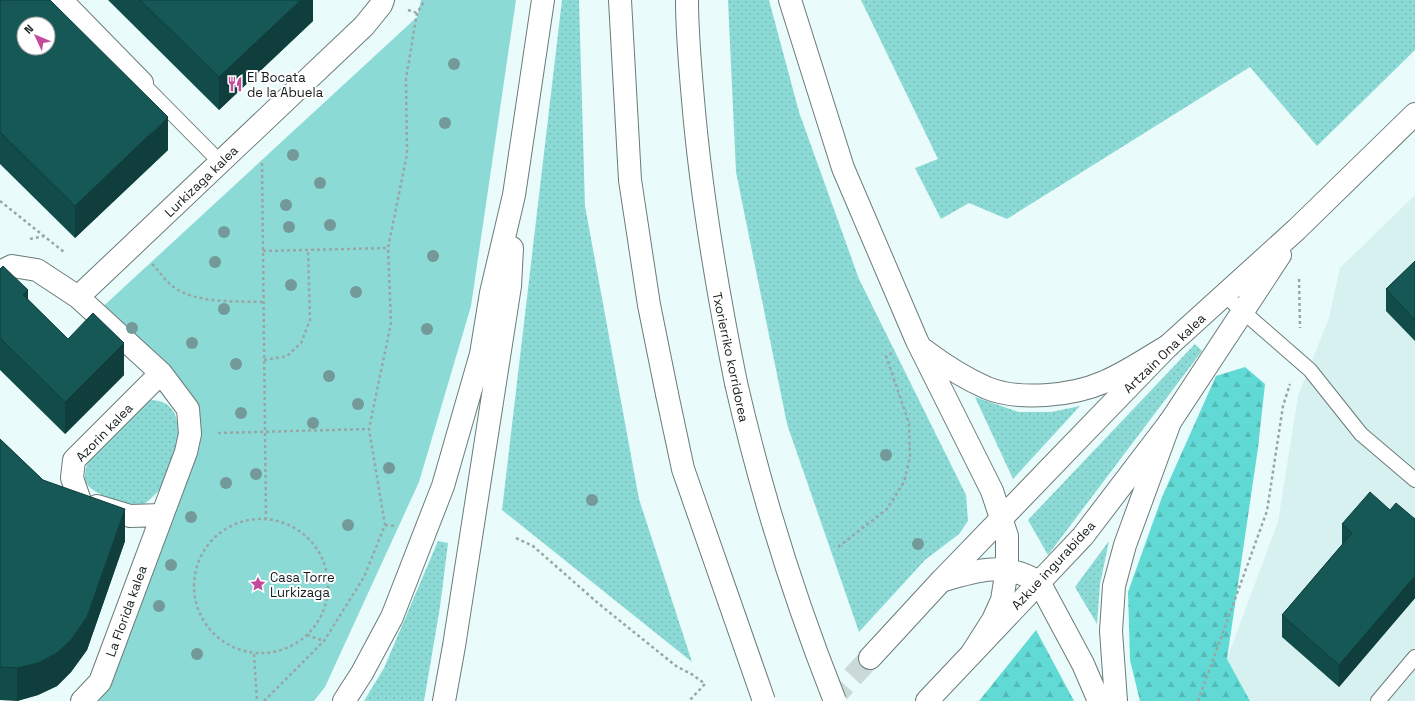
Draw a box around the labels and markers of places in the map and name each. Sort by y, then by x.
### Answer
place label: El Bocata de la Abuela [247,69,324,101]
restaurant icon: El Bocata de la Abuela [226,75,244,93]
place label: Casa Torre Lurkizaga [270,569,335,601]
place icon: Casa Torre Lurkizaga [249,575,267,593]

